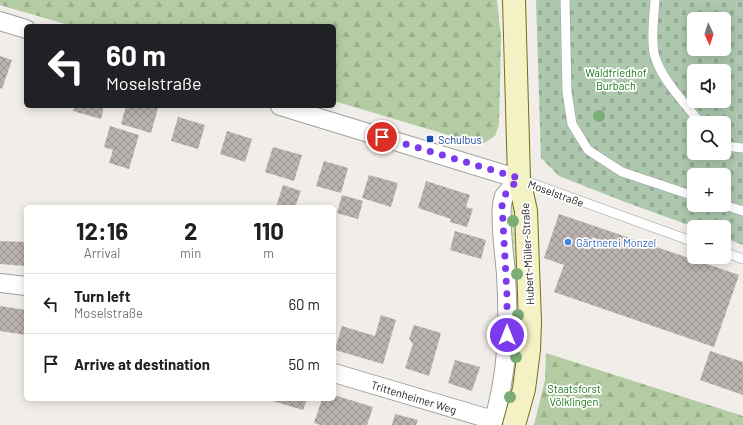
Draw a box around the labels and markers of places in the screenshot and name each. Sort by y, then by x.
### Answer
pin [365,120,399,154]
place label: Schulbus [438,133,482,146]
marker: Schulbus [425,134,435,144]
place label: Gärtnerei Monzel [576,236,656,249]
marker: Gärtnerei Monzel [563,237,573,247]

